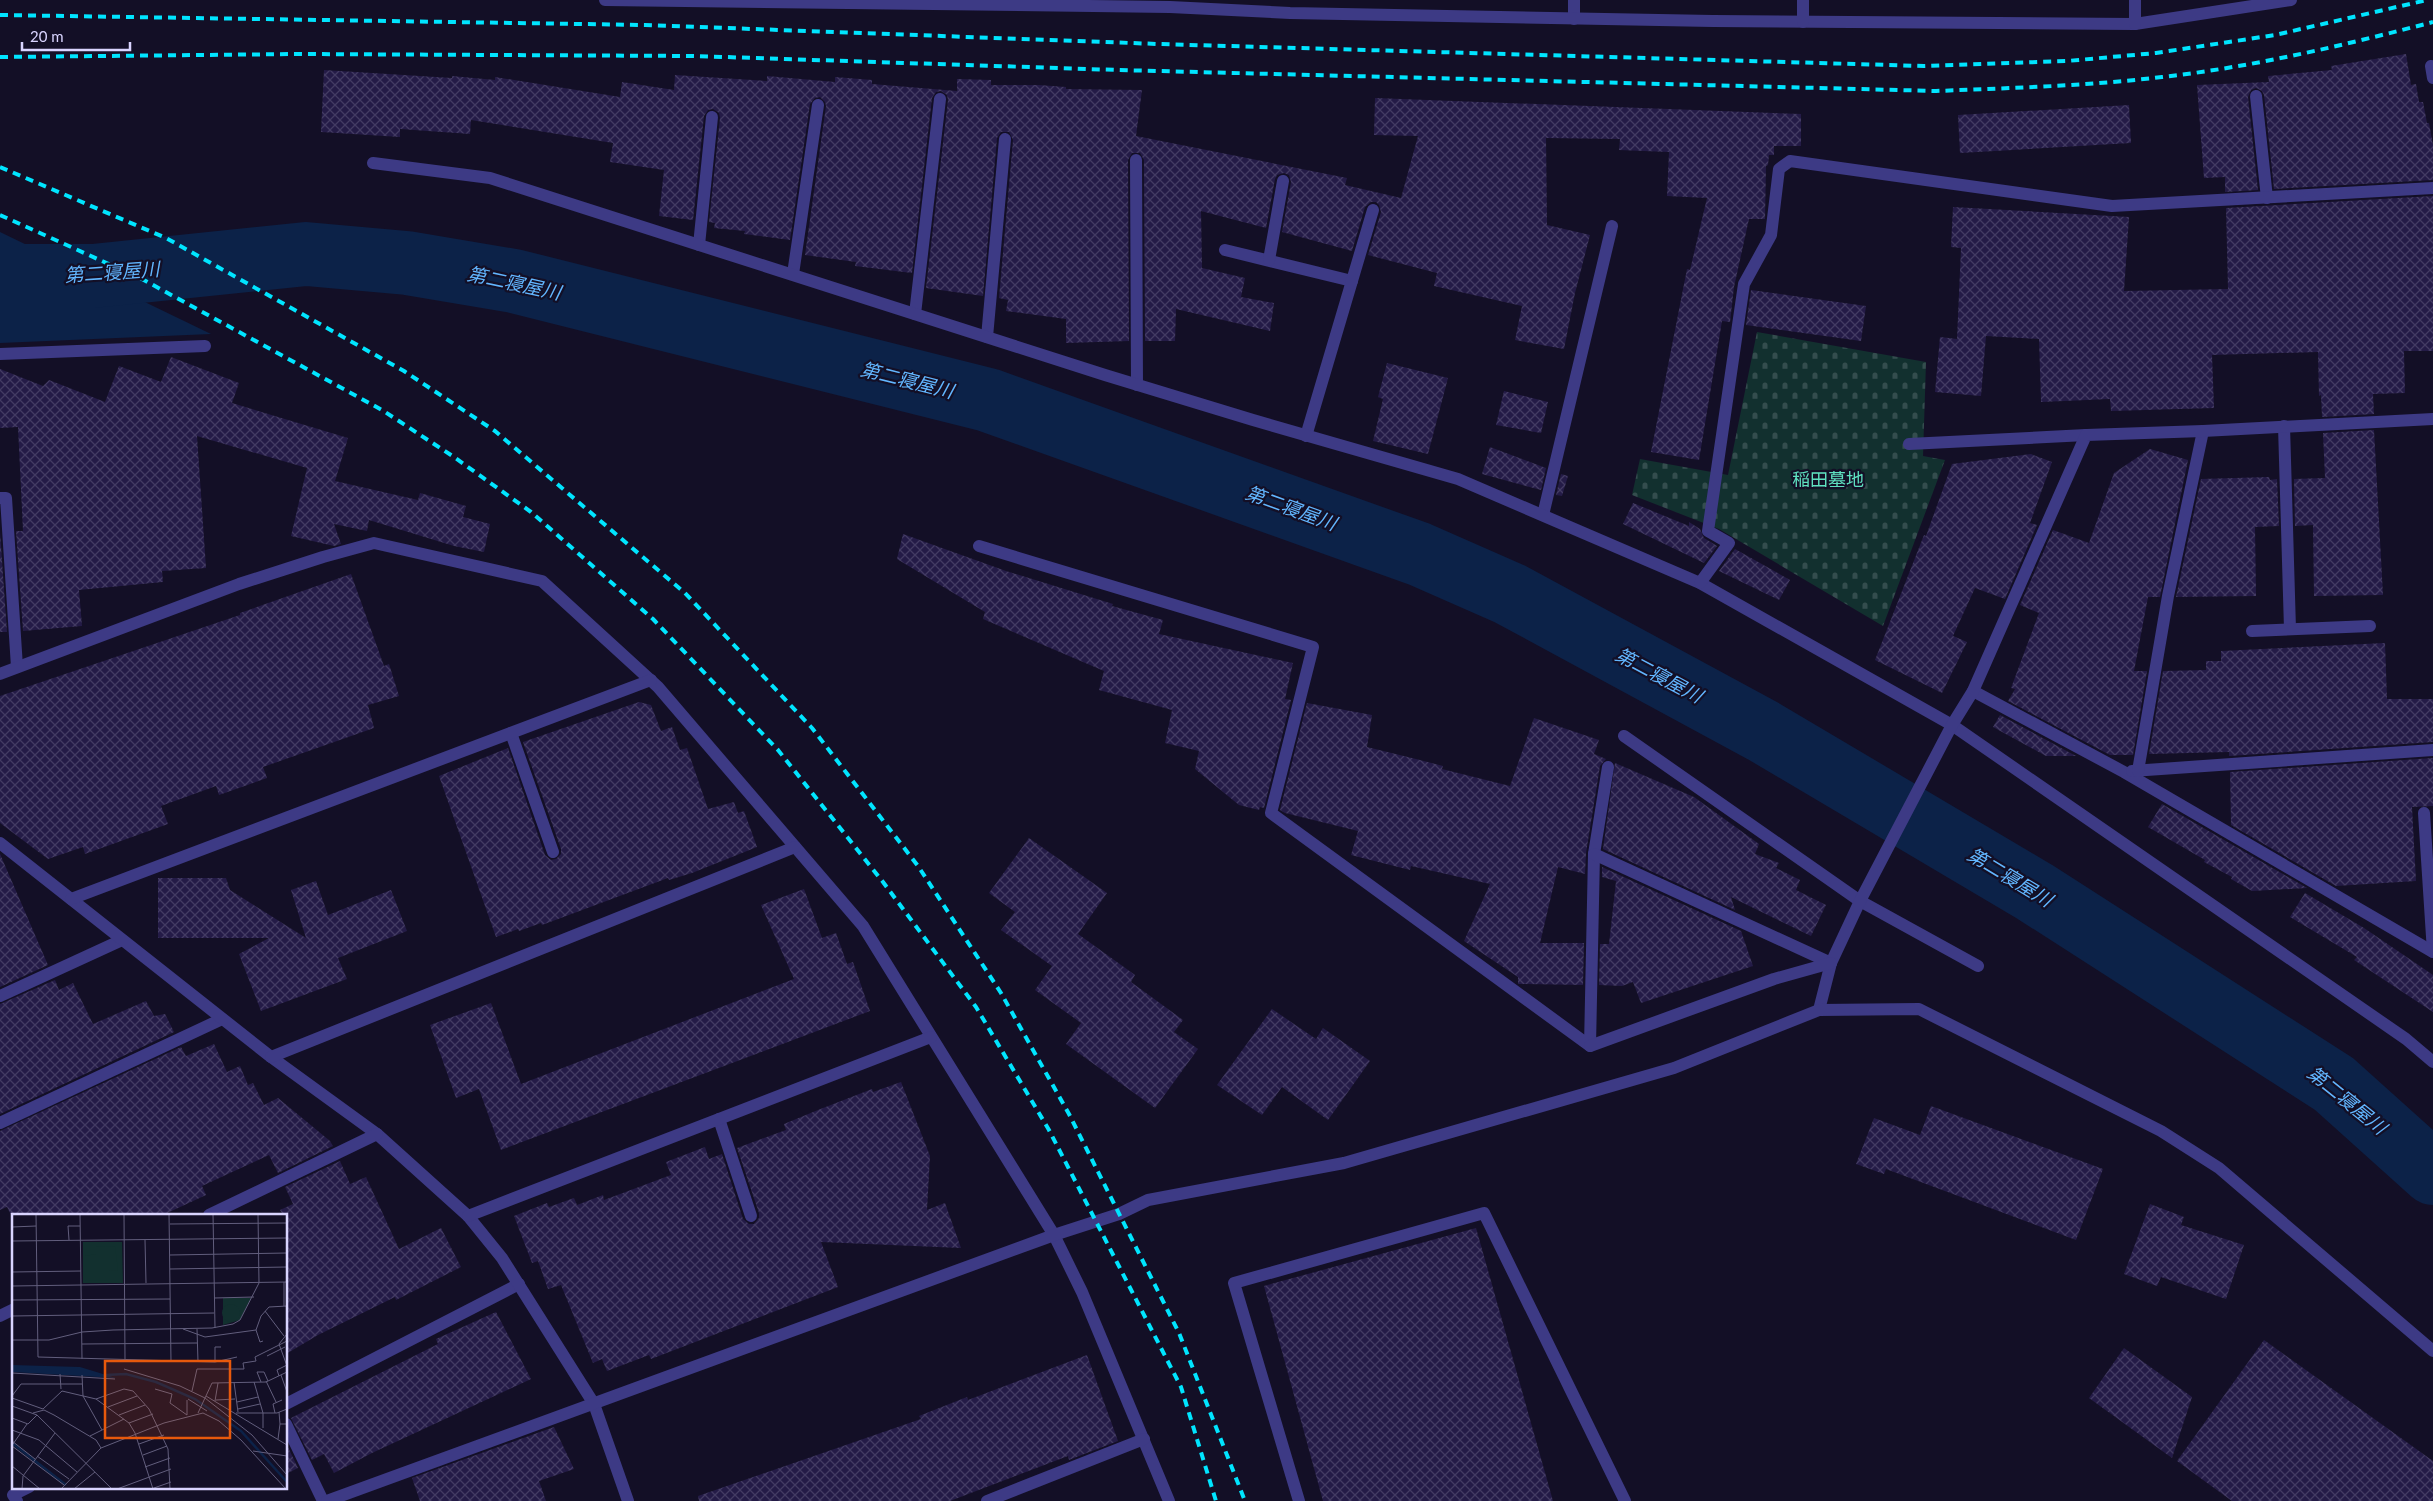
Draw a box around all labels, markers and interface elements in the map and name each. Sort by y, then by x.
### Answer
scale bar [22,20,130,52]
text: 20 m [30,27,64,45]
water label: 第二寝屋川 [64,257,162,286]
water label: 第二寝屋川 [465,261,565,304]
water label: 第二寝屋川 [858,357,958,403]
park label: 稲田墓地 [1792,468,1864,490]
water label: 第二寝屋川 [1243,480,1342,535]
water label: 第二寝屋川 [1612,642,1708,708]
water label: 第二寝屋川 [1964,842,2059,912]
water label: 第二寝屋川 [2303,1061,2393,1140]
inset map [12,1214,288,1488]

